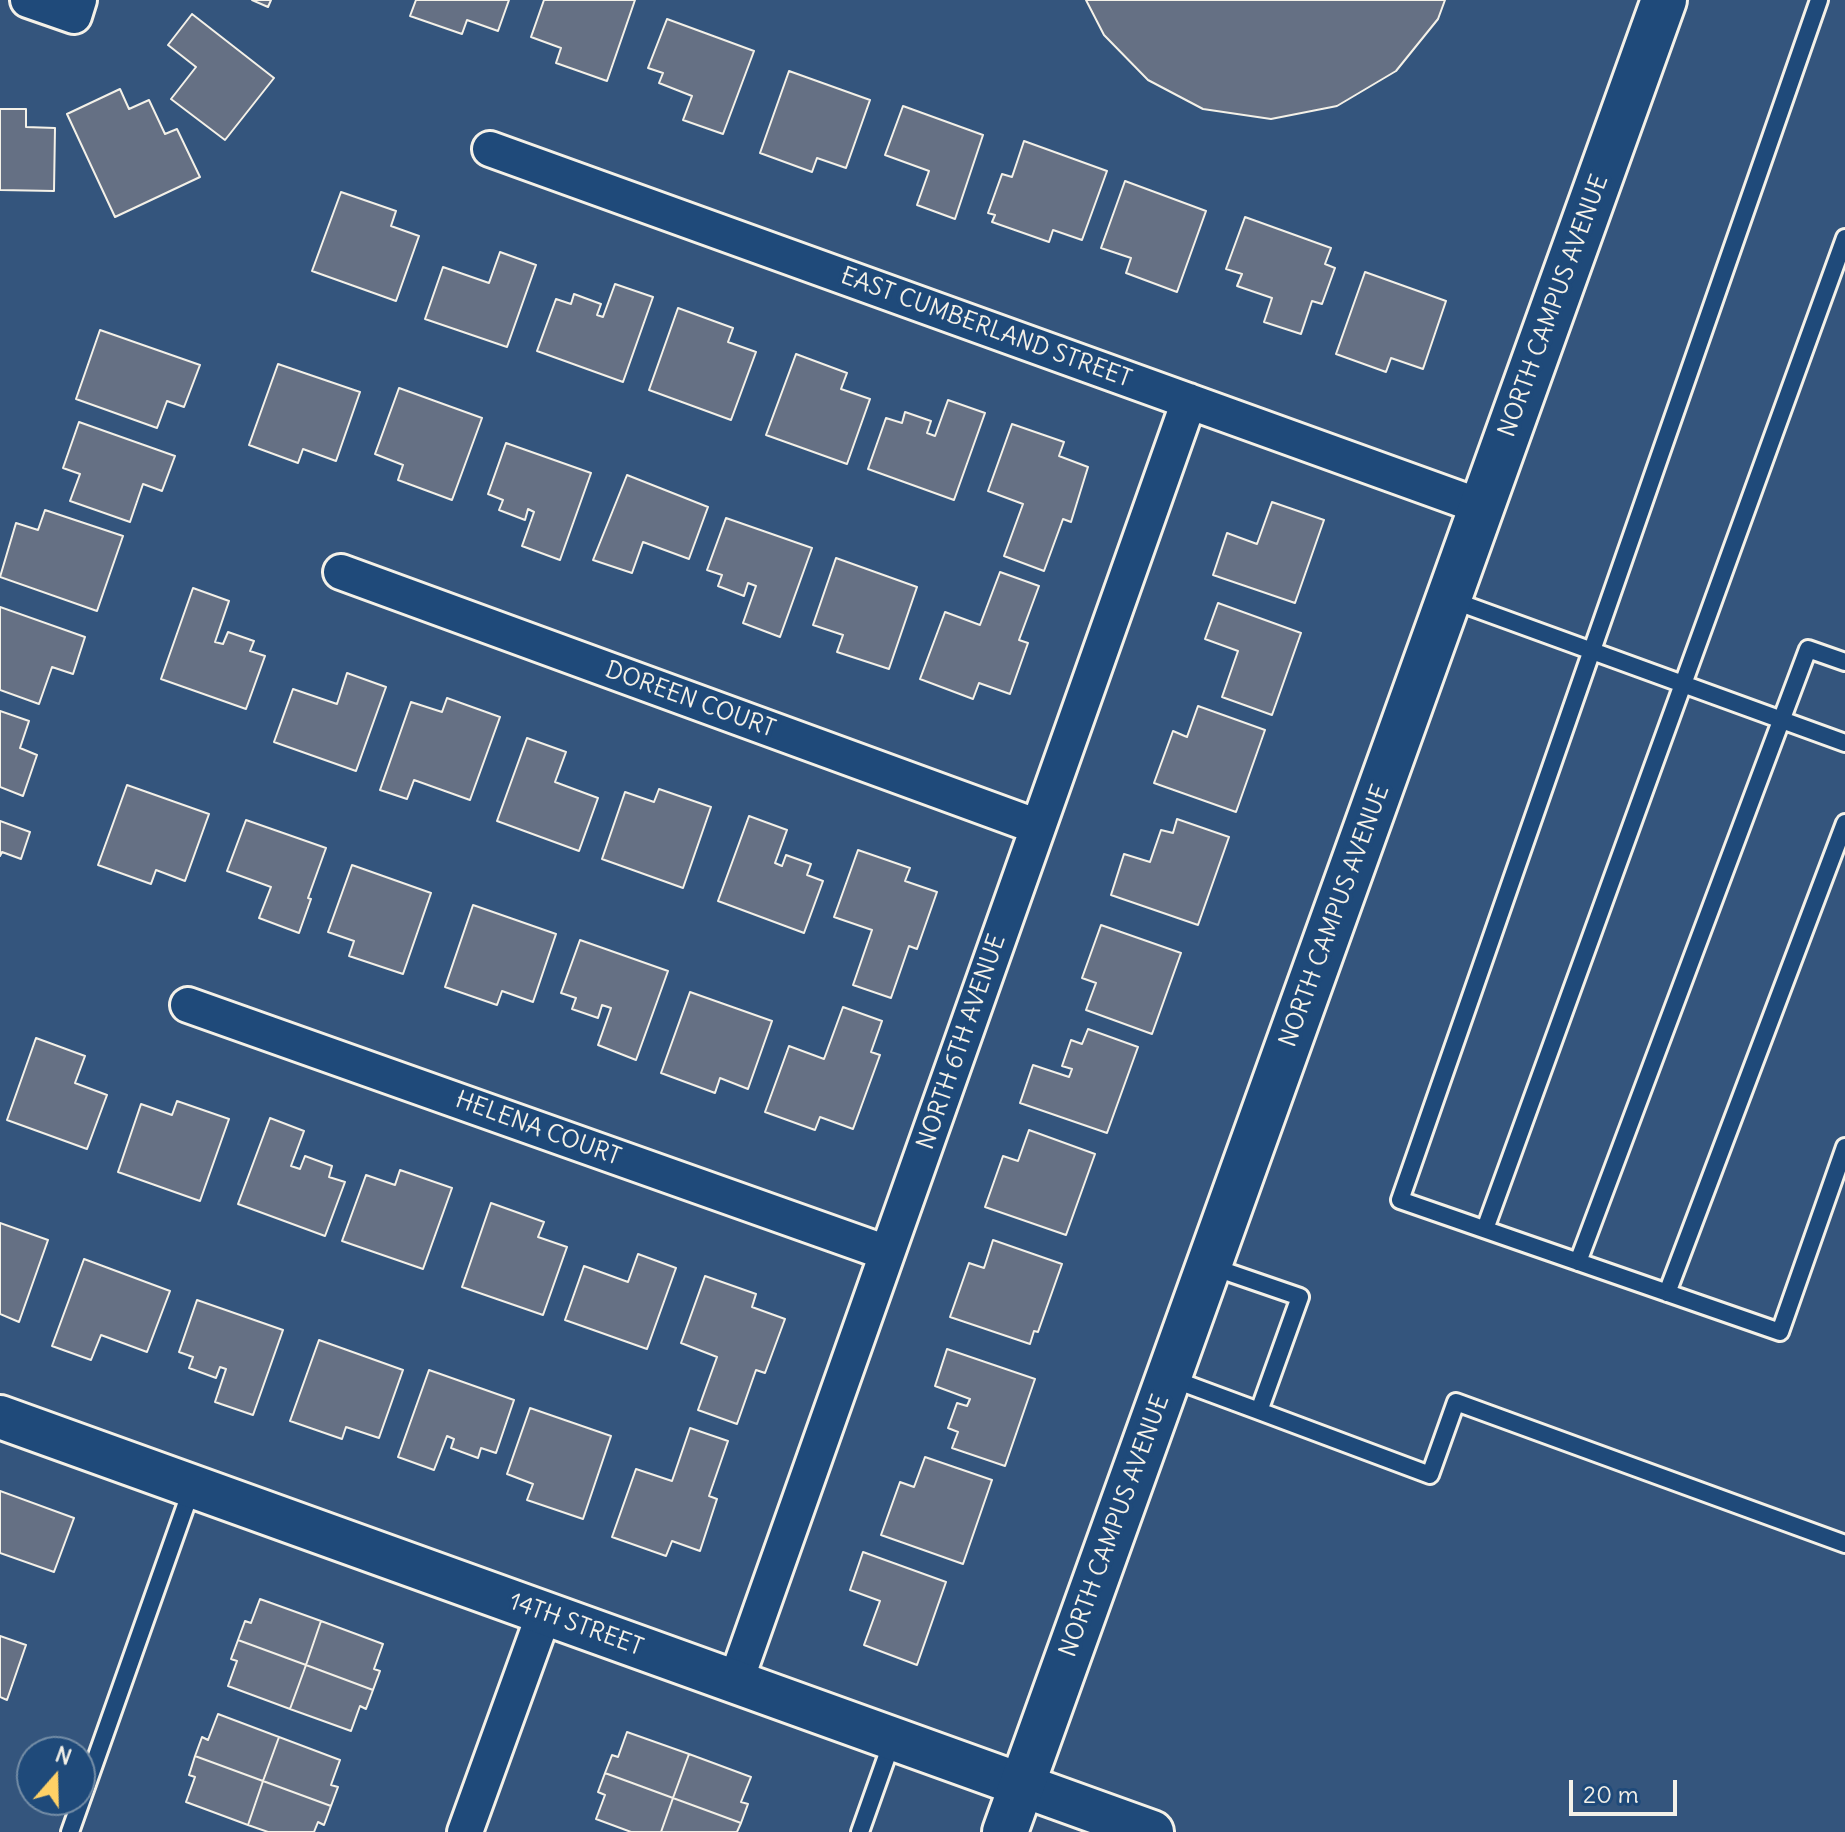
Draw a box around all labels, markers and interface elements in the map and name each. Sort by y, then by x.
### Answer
street label: NORTH CAMPUS AVENUE [1493,171,1615,441]
street label: EAST CUMBERLAND STREET [837,262,1135,394]
street label: DOREEN COURT [601,656,779,744]
street label: NORTH CAMPUS AVENUE [1274,781,1396,1051]
street label: NORTH 6TH AVENUE [912,931,1012,1153]
street label: HELENA COURT [451,1086,625,1172]
street label: NORTH CAMPUS AVENUE [1054,1391,1176,1661]
street label: 14TH STREET [505,1587,647,1663]
north arrow [16,1736,96,1816]
text: N [52,1740,75,1771]
scale bar [1573,1764,1681,1814]
text: 20 m [1583,1779,1639,1809]

